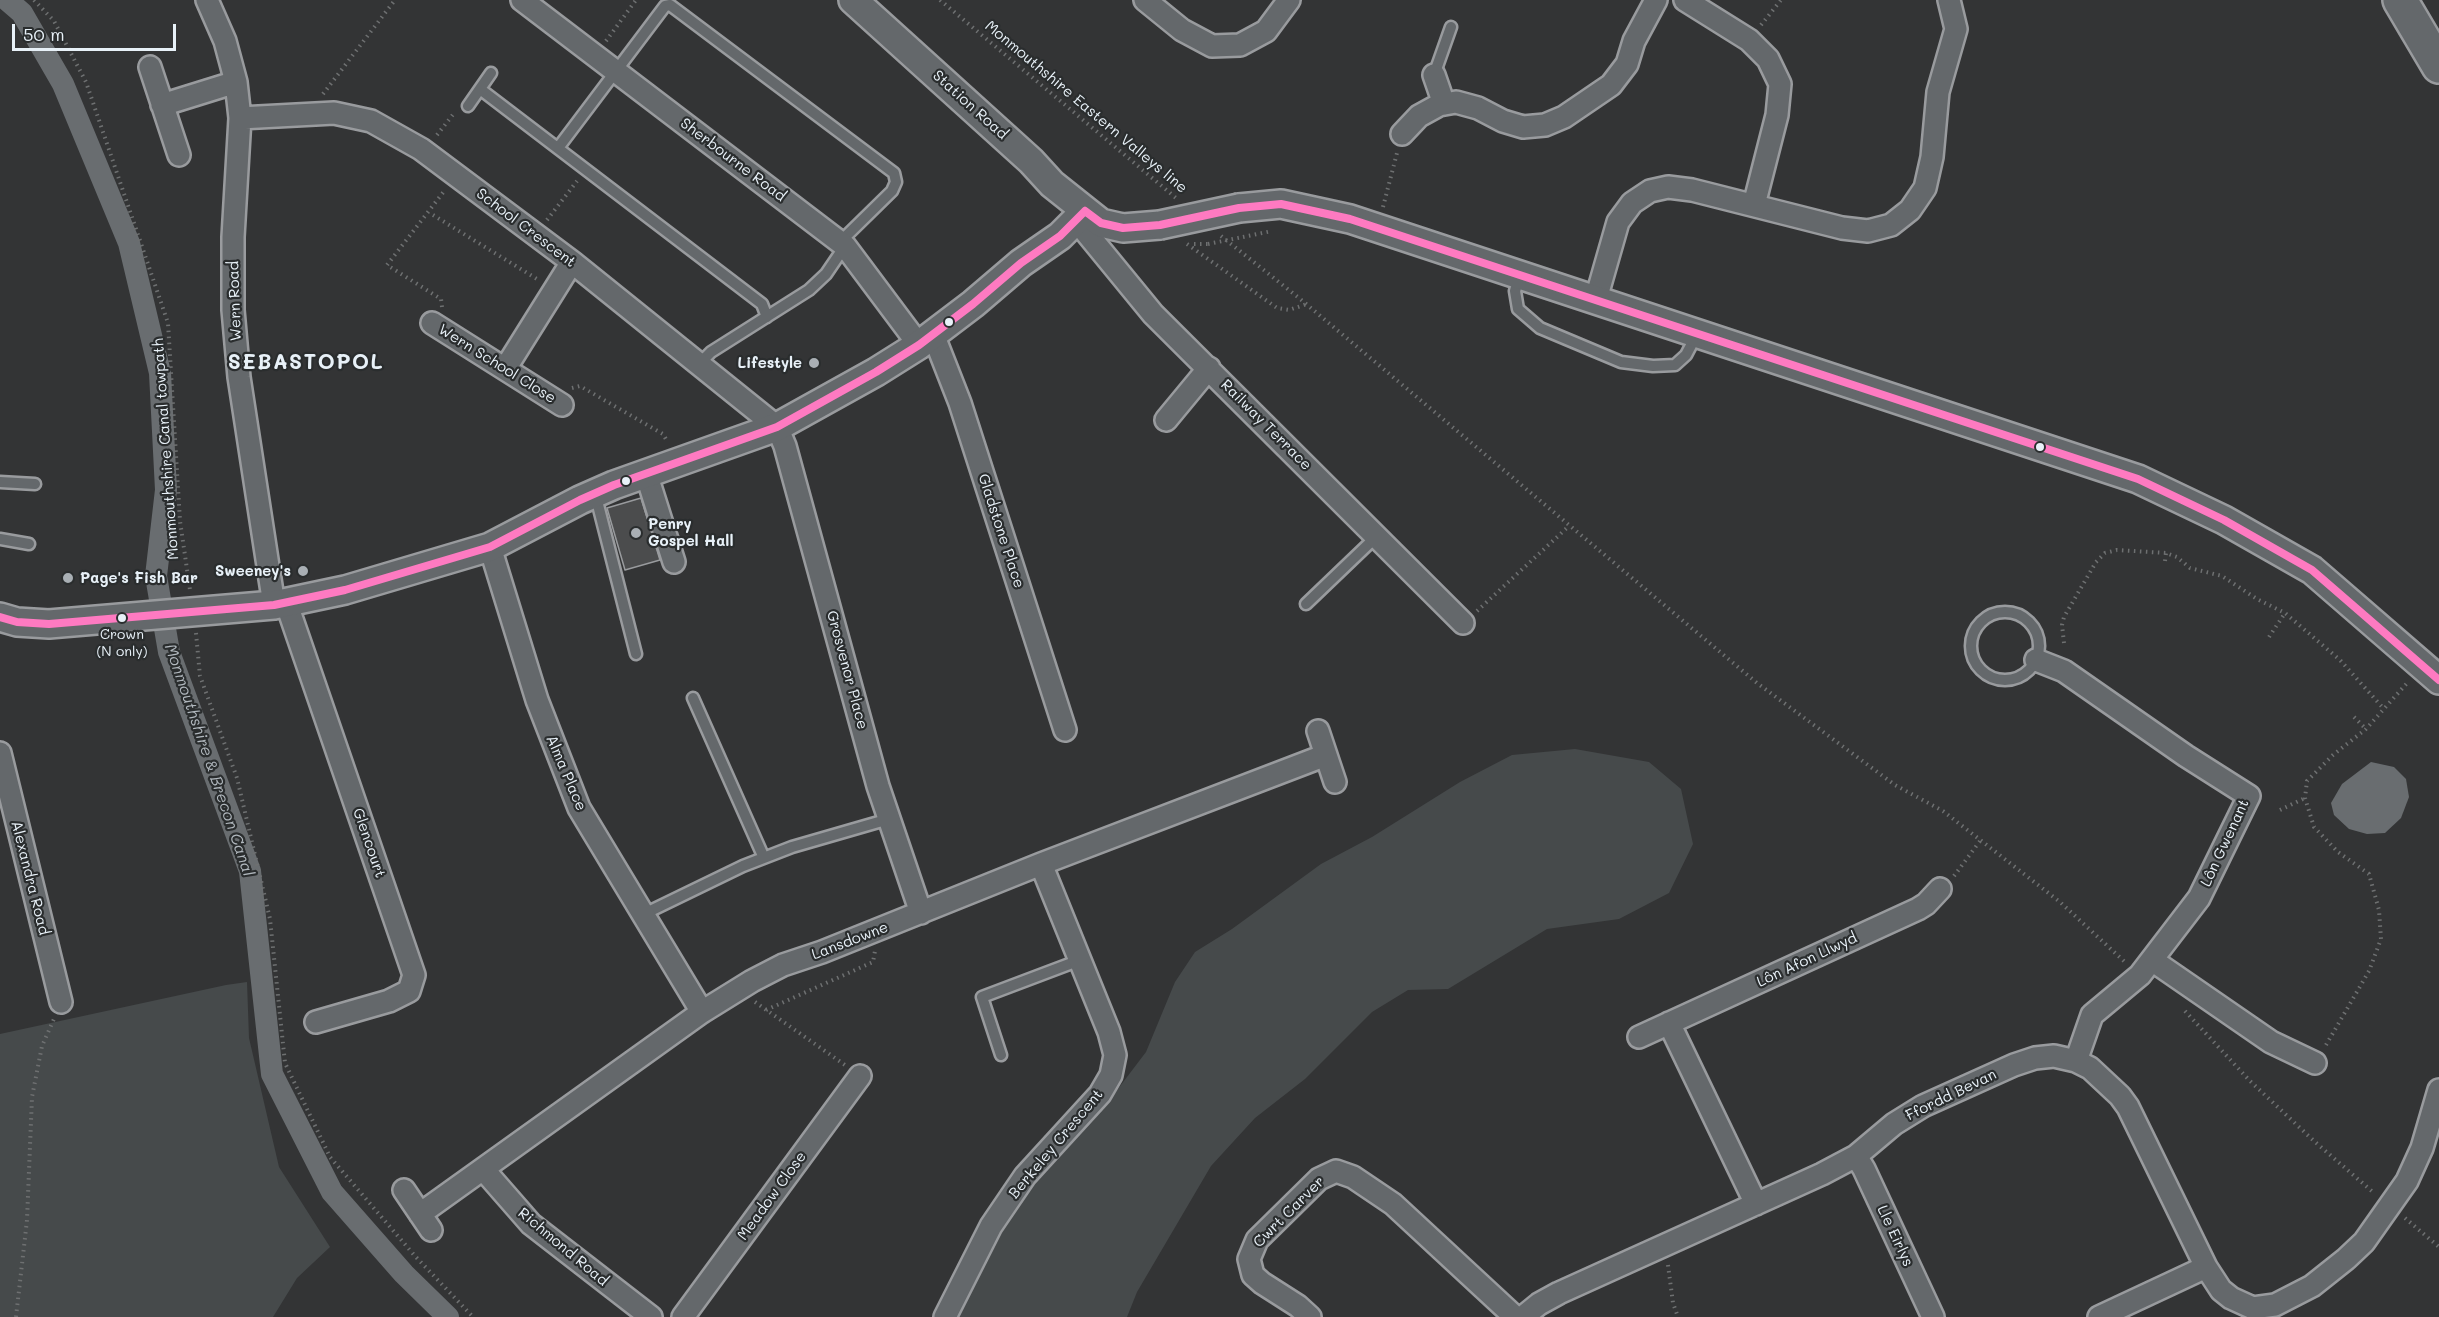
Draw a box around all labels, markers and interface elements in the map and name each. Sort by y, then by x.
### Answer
scale bar [15,12,178,50]
street label: Monmouthshire Eastern Valleys line [981,17,1191,197]
text: 50 m [23,22,65,46]
street label: Station Road [929,67,1011,143]
street label: Sherbourne Road [677,114,789,206]
street label: School Crescent [473,185,579,271]
street label: Wern Road [225,260,245,342]
unlabelled marker [943,316,955,328]
street label: Wern School Close [435,321,559,407]
street label: Monmouthshire Canal towpath [149,337,183,561]
district label: SEBASTOPOL [228,350,384,376]
place label: Lifestyle [738,354,802,372]
marker: Lifestyle [807,356,821,370]
street label: Railway Terrace [1217,376,1315,474]
unlabelled marker [2034,441,2046,453]
street label: Gladstone Place [974,471,1028,591]
unlabelled marker [620,475,632,487]
place label: Penry Gospel Hall [648,515,733,550]
marker: Penry Gospel Hall [629,526,643,540]
place label: Sweeney's [215,562,291,580]
marker: Sweeney's [296,564,310,578]
place label: Page's Fish Bar [80,569,198,587]
marker: Page's Fish Bar [61,571,75,585]
street label: Grosvenor Place [823,609,871,731]
marker: Crown (N only) [116,612,128,624]
place label: Crown (N only) [96,627,148,660]
water label: Monmouthshire & Brecon Canal [160,641,258,879]
street label: Alma Place [542,732,590,814]
street label: Lôn Gwenant [2197,796,2253,890]
street label: Glencourt [349,806,389,880]
street label: Alexandra Road [7,819,53,937]
street label: Lansdowne [809,918,891,964]
street label: Lôn Afon Llwyd [1754,929,1860,991]
street label: Ffordd Bevan [1903,1065,1999,1125]
street label: Berkeley Crescent [1005,1086,1107,1202]
street label: Meadow Close [734,1148,810,1244]
street label: Cwrt Carver [1250,1173,1328,1251]
street label: Lle Eirlys [1873,1203,1917,1269]
street label: Richmond Road [514,1204,612,1290]

